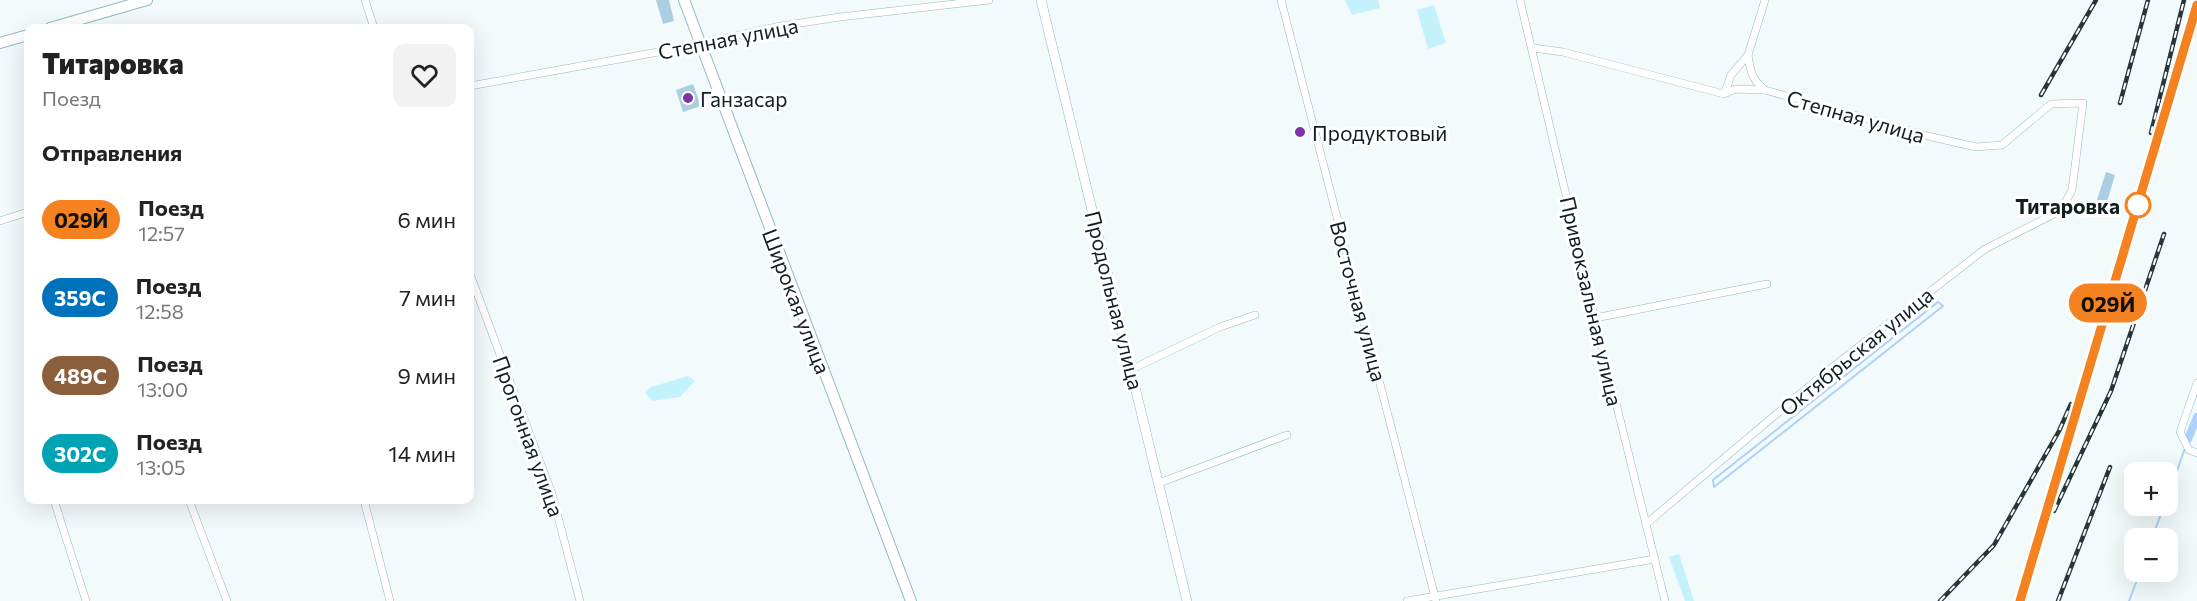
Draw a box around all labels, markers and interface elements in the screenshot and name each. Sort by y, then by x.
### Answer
street label: Степная улица [656,12,800,64]
button: heart [393,44,456,107]
text: Титаровка [42,46,184,80]
street label: Степная улица [1784,84,1928,148]
text: Поезд [42,86,101,110]
place label: Ганзасар [700,86,788,111]
marker: Ганзасар [681,91,695,105]
place label: Продуктовый [1312,120,1447,145]
marker: Продуктовый [1293,125,1307,139]
text: Отправления [42,139,182,166]
marker: Титаровка [2125,192,2151,218]
place label: Титаровка [2015,193,2120,218]
text: Поезд [138,194,204,221]
street label: Привокзальная улица [1556,194,1628,408]
text: 6 мин [398,206,456,233]
text: 029Й [54,207,108,232]
street label: Продольная улица [1081,208,1149,392]
street label: Восточная улица [1326,218,1392,384]
text: 12:57 [138,221,185,245]
street label: Широкая улица [758,225,836,377]
text: Поезд [136,272,201,299]
street label: Октябрьская улица [1774,281,1938,421]
text: 7 мин [399,284,456,311]
line badge: 029Й [2066,284,2150,322]
text: 359С [54,285,106,310]
text: 029Й [2081,291,2135,316]
text: 12:58 [136,299,184,323]
text: Поезд [137,350,203,377]
street label: Прогонная улица [488,352,570,520]
text: 9 мин [398,362,456,389]
text: 489С [54,363,107,388]
text: 13:00 [137,377,188,401]
text: Поезд [136,428,202,455]
text: 14 мин [388,440,456,467]
text: 302С [54,441,106,466]
text: 13:05 [136,455,186,479]
map controls [2124,462,2178,582]
button: + [2124,462,2178,516]
button: − [2124,528,2178,582]

